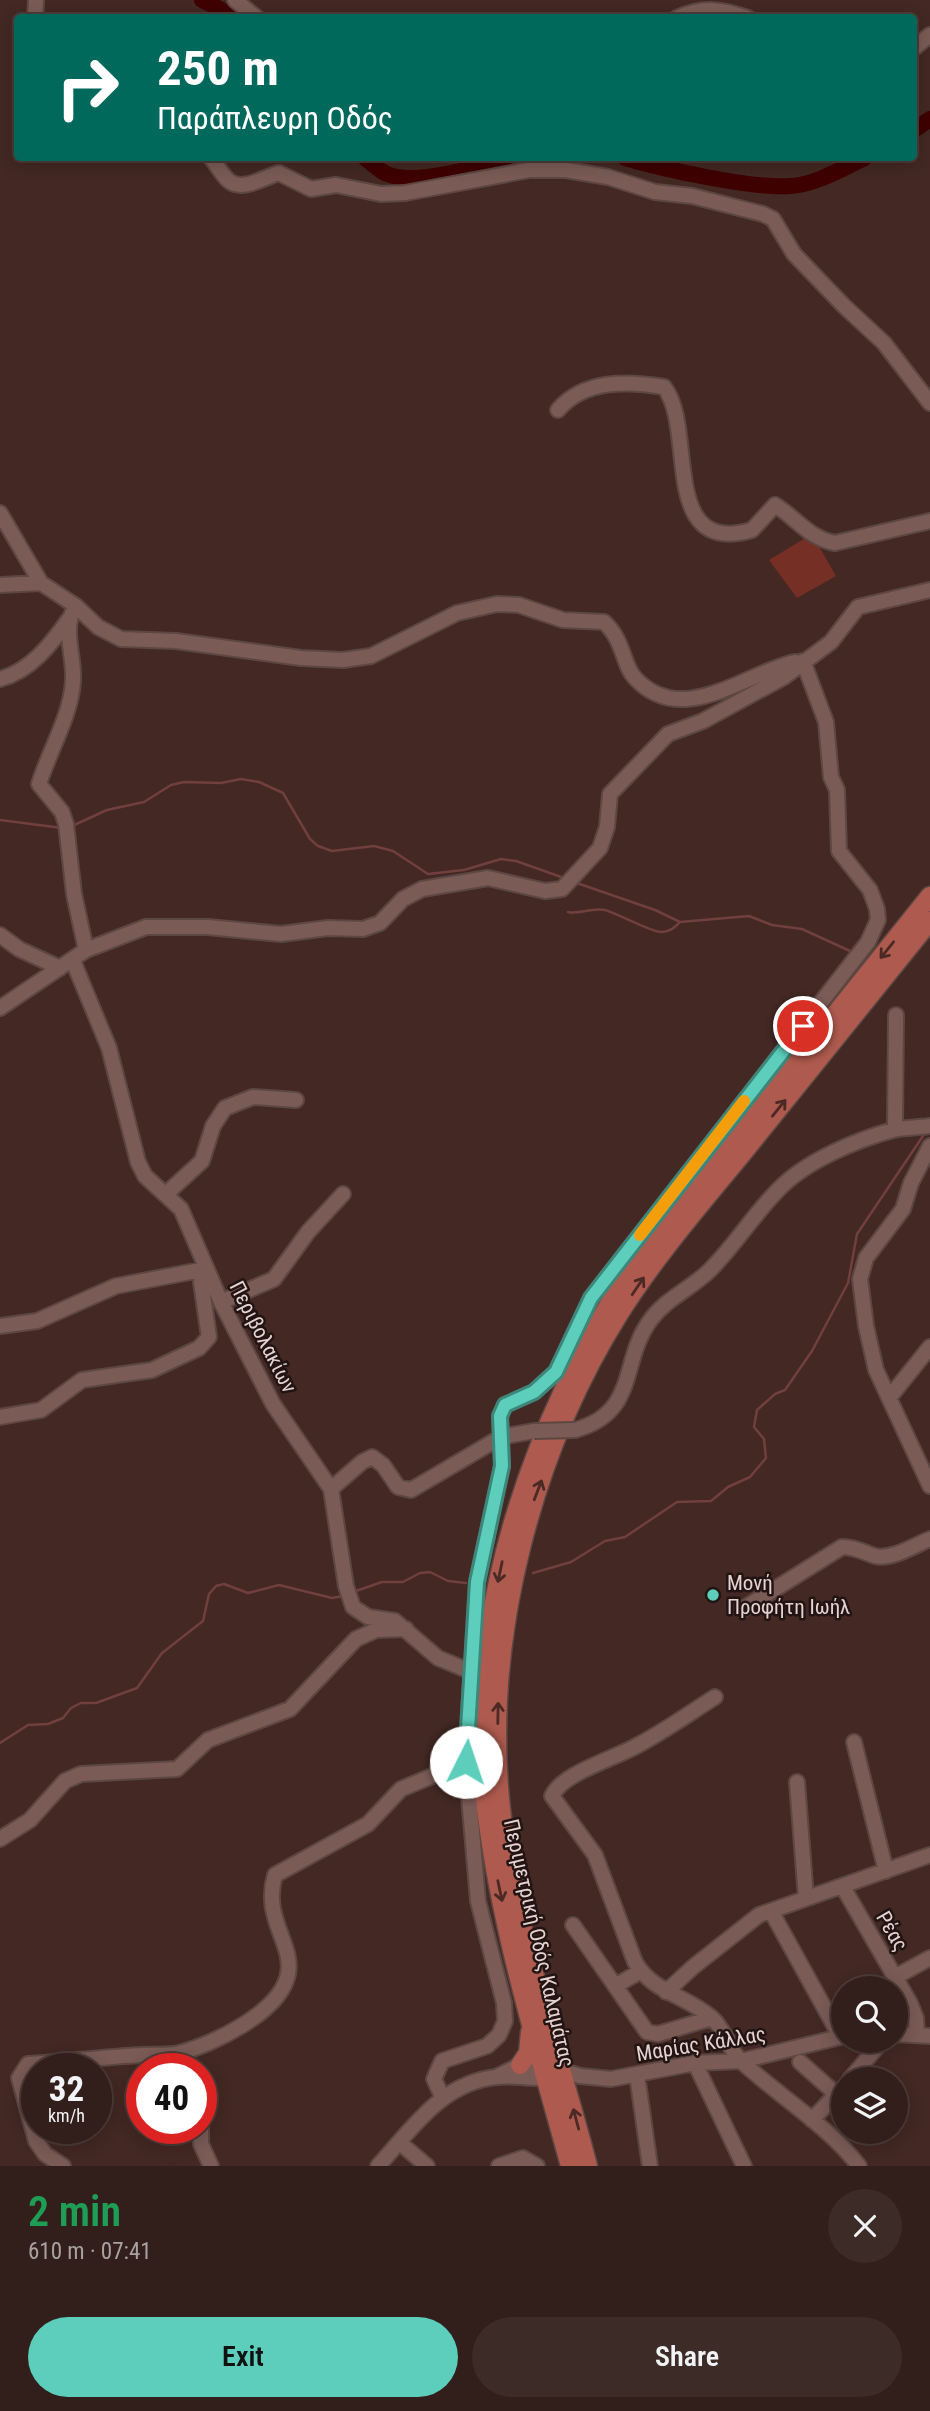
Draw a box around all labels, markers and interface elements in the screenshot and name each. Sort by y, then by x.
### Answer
text: 250 m [157,40,279,97]
icon: right [42,42,133,133]
text: Παράπλευρη Οδός [157,99,393,137]
one-way arrow [880,940,895,958]
pin [773,996,833,1056]
icon: arrive [784,1007,822,1045]
one-way arrow [771,1099,786,1117]
street label: Περιβολακίων [225,1277,301,1397]
one-way arrow [631,1277,645,1296]
one-way arrow [533,1480,545,1501]
one-way arrow [492,1560,506,1583]
place label: Μονή Προφήτη Ιωήλ [727,1571,850,1619]
marker: Μονή Προφήτη Ιωήλ [705,1587,721,1603]
one-way arrow [492,1702,505,1725]
position arrow [429,1725,503,1799]
street label: Περιμετρική Οδός Καλαμάτας [499,1817,579,2069]
one-way arrow [494,1879,507,1901]
street label: Ρέας [871,1907,913,1955]
map controls [831,1976,908,2144]
button: search [831,1976,908,2053]
street label: Μαρίας Κάλλας [635,2022,767,2066]
speed limit sign: 40 [126,2053,217,2144]
button: layers [831,2067,908,2144]
text: 32 [49,2069,84,2110]
text: km/h [48,2105,85,2126]
one-way arrow [569,2108,582,2131]
text: 2 min [28,2187,121,2236]
button: close [828,2189,902,2263]
text: 610 m · 07:41 [28,2238,152,2265]
button: Exit [28,2317,458,2397]
button: Share [472,2317,902,2397]

